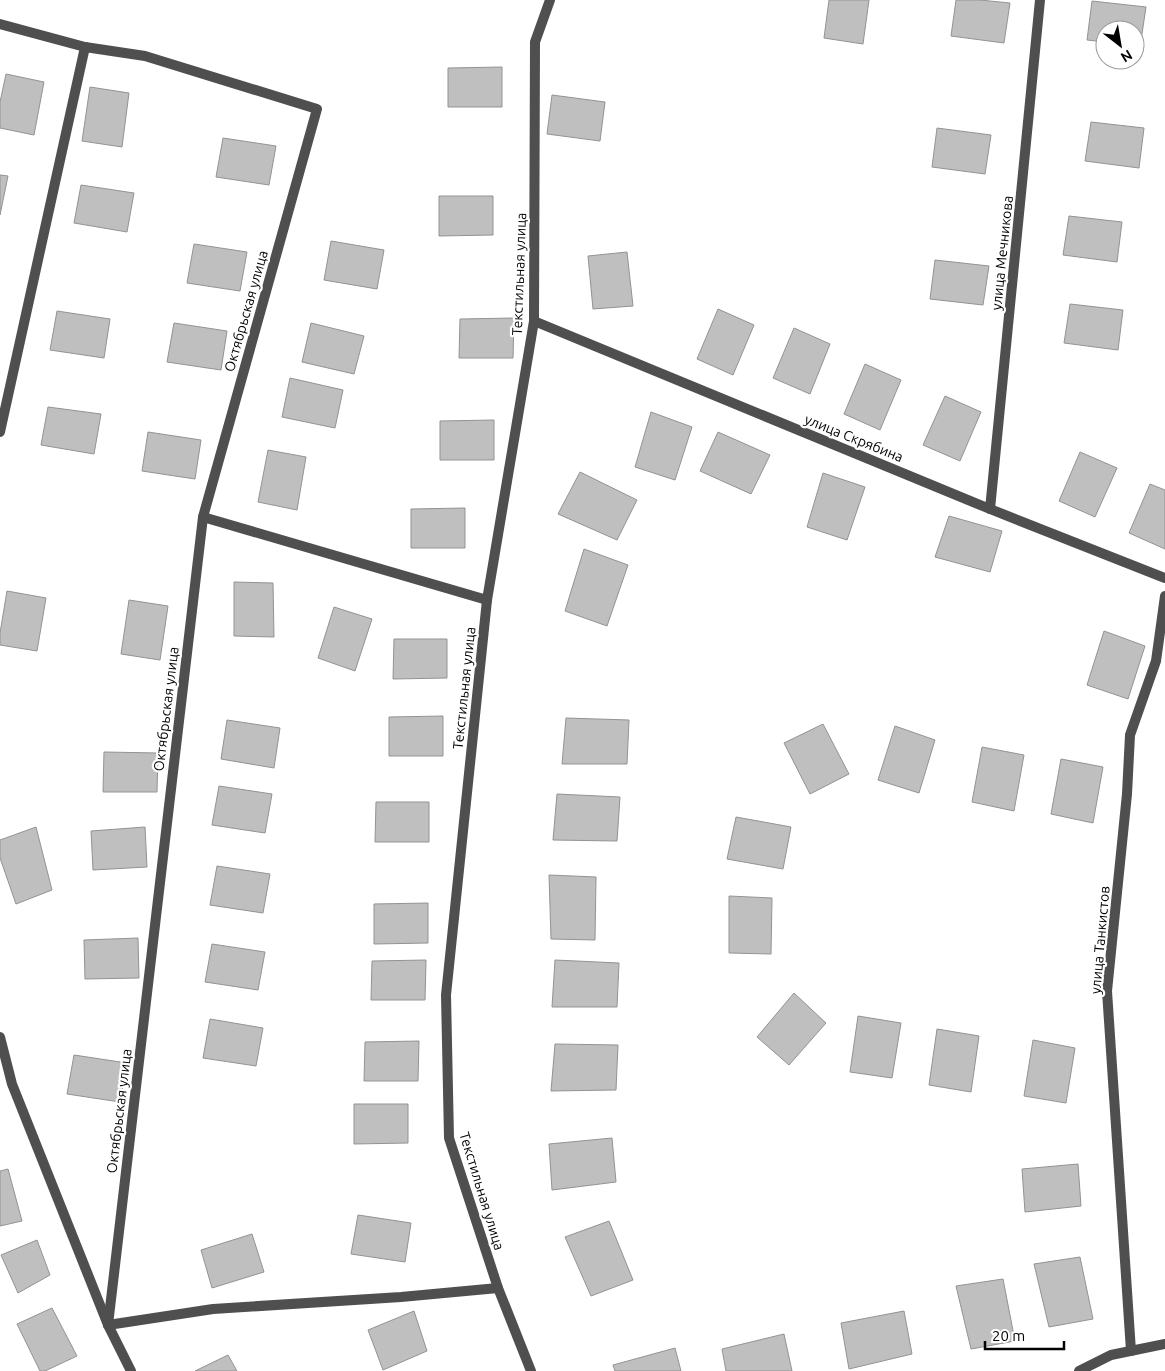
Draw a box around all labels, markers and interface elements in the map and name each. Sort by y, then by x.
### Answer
north arrow [1095,20,1145,70]
text: N [1118,47,1135,66]
street label: улица Мечникова [988,195,1016,311]
street label: Текстильная улица [509,212,529,336]
street label: Октябрьская улица [221,248,271,374]
street label: улица Скрябина [802,411,906,465]
street label: Текстильная улица [450,626,478,750]
street label: Октябрьская улица [150,646,182,772]
street label: улица Танкистов [1087,885,1113,995]
street label: Октябрьская улица [103,1048,135,1174]
street label: Текстильная улица [456,1130,508,1252]
scale bar [985,1318,1064,1350]
text: 20 m [992,1327,1025,1344]

